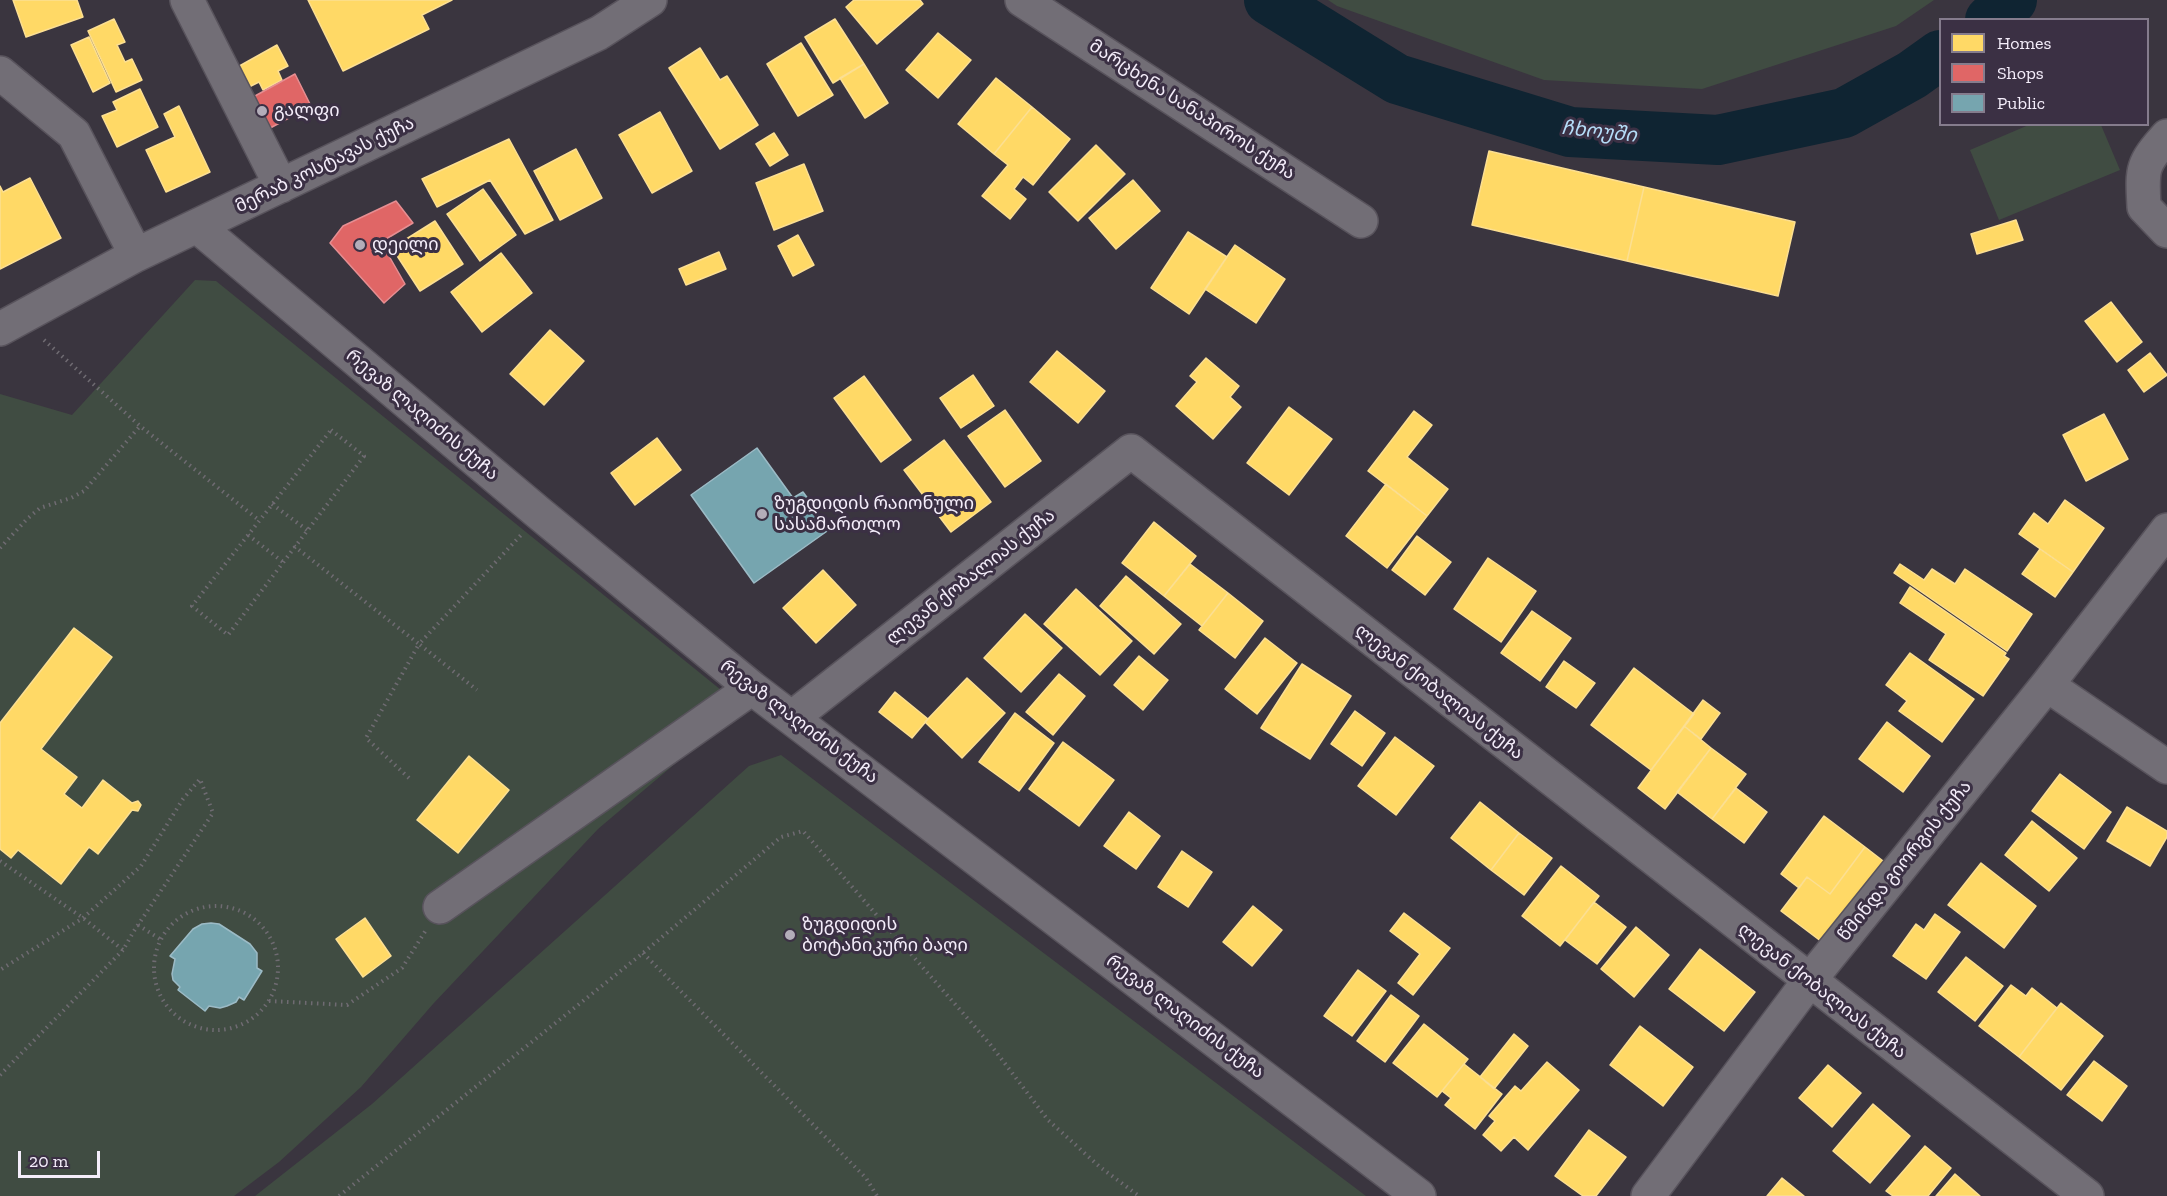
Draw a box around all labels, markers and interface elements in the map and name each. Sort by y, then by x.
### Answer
legend [1939,18,2149,126]
text: Homes [1997,32,2051,54]
street label: მარცხენა სანაპიროს ქუჩა [1085,35,1299,185]
text: Shops [1997,62,2044,84]
text: Public [1997,92,2045,114]
place label: გალფი [274,100,340,122]
marker: გალფი [255,104,269,118]
street label: მერაბ კოსტავას ქუჩა [232,112,418,218]
water label: ჩხოუში [1560,116,1638,148]
place label: დეილი [372,234,439,256]
marker: დეილი [353,238,367,252]
street label: რევაზ ლაღიძის ქუჩა [341,345,503,485]
place label: ზუგდიდის რაიონული სასამართლო [774,493,974,536]
street label: ლევან ქობალიას ქუჩა [883,505,1059,649]
marker: ზუგდიდის რაიონული სასამართლო [755,507,769,521]
street label: ლევან ქობალიას ქუჩა [1351,620,1527,764]
street label: რევაზ ლაღიძის ქუჩა [716,656,882,788]
street label: წმინდა გიორგის ქუჩა [1834,776,1976,946]
place label: ზუგდიდის ბოტანიკური ბაღი [802,914,968,956]
street label: ლევან ქობალიას ქუჩა [1734,919,1910,1063]
marker: ზუგდიდის ბოტანიკური ბაღი [783,928,797,942]
street label: რევაზ ლაღიძის ქუჩა [1102,951,1268,1083]
scale bar [21,1139,104,1177]
text: 20 m [29,1150,68,1172]

